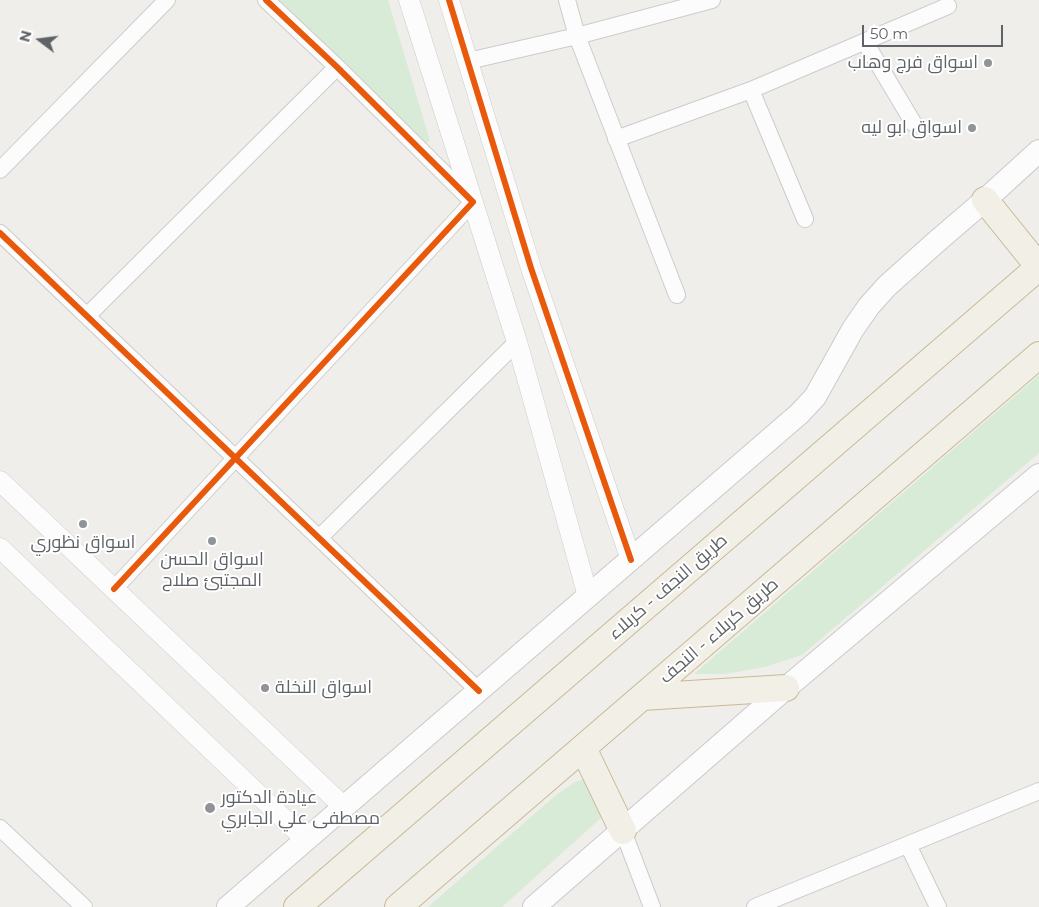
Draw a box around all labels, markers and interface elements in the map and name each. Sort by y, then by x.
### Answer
north arrow [15,15,65,65]
scale bar [864,15,1005,47]
text: 50 m [870,24,908,43]
text: N [15,28,36,44]
place label: اسواق فرج وهاب [848,52,978,74]
marker: اسواق فرج وهاب [982,57,994,69]
place label: اسواق ابو ليه [861,117,962,139]
marker: اسواق ابو ليه [966,122,978,134]
marker: اسواق نظوري [77,518,89,530]
street label: طريق النجف - كربلاء [604,530,732,644]
place label: اسواق نظوري [31,532,135,554]
marker: اسواق الحسن المجتبئ صلاح [206,535,218,547]
place label: اسواق الحسن المجتبئ صلاح [160,549,264,592]
street label: طريق كربلاء - النجف [655,574,783,688]
place label: اسواق النخلة [275,677,372,699]
marker: اسواق النخلة [259,682,271,694]
place label: عيادة الدكتور مصطفى علي الجابري [221,787,380,830]
marker: عيادة الدكتور مصطفى علي الجابري [203,801,217,815]

